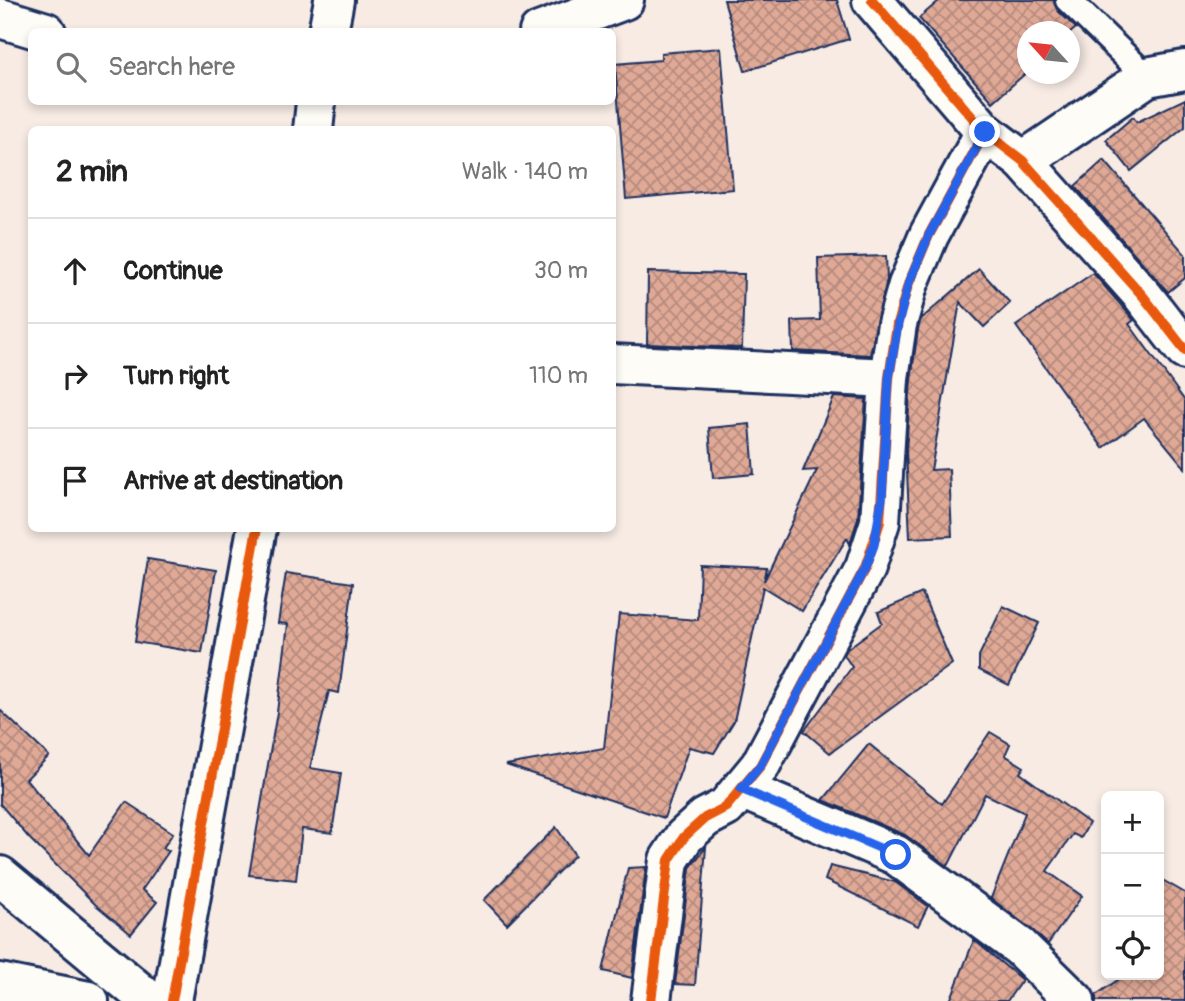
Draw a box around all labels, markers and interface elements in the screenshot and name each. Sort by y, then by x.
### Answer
north arrow [1017,21,1080,84]
search box [28,28,616,105]
icon: search [52,48,90,86]
text: Search here [108,51,235,83]
route end [969,116,1000,147]
text: 2 min [56,153,128,190]
text: Walk · 140 m [462,157,588,186]
icon: ahead [56,252,94,290]
text: Continue [123,255,223,287]
text: 30 m [534,256,588,285]
icon: right [56,357,94,395]
text: Turn right [123,360,229,392]
text: 110 m [529,361,588,390]
icon: arrive [56,462,94,500]
text: Arrive at destination [123,465,343,497]
map controls [1101,791,1164,980]
button: + [1101,791,1164,854]
route start [880,839,911,870]
button: − [1101,854,1164,917]
button: locate [1101,917,1164,980]

